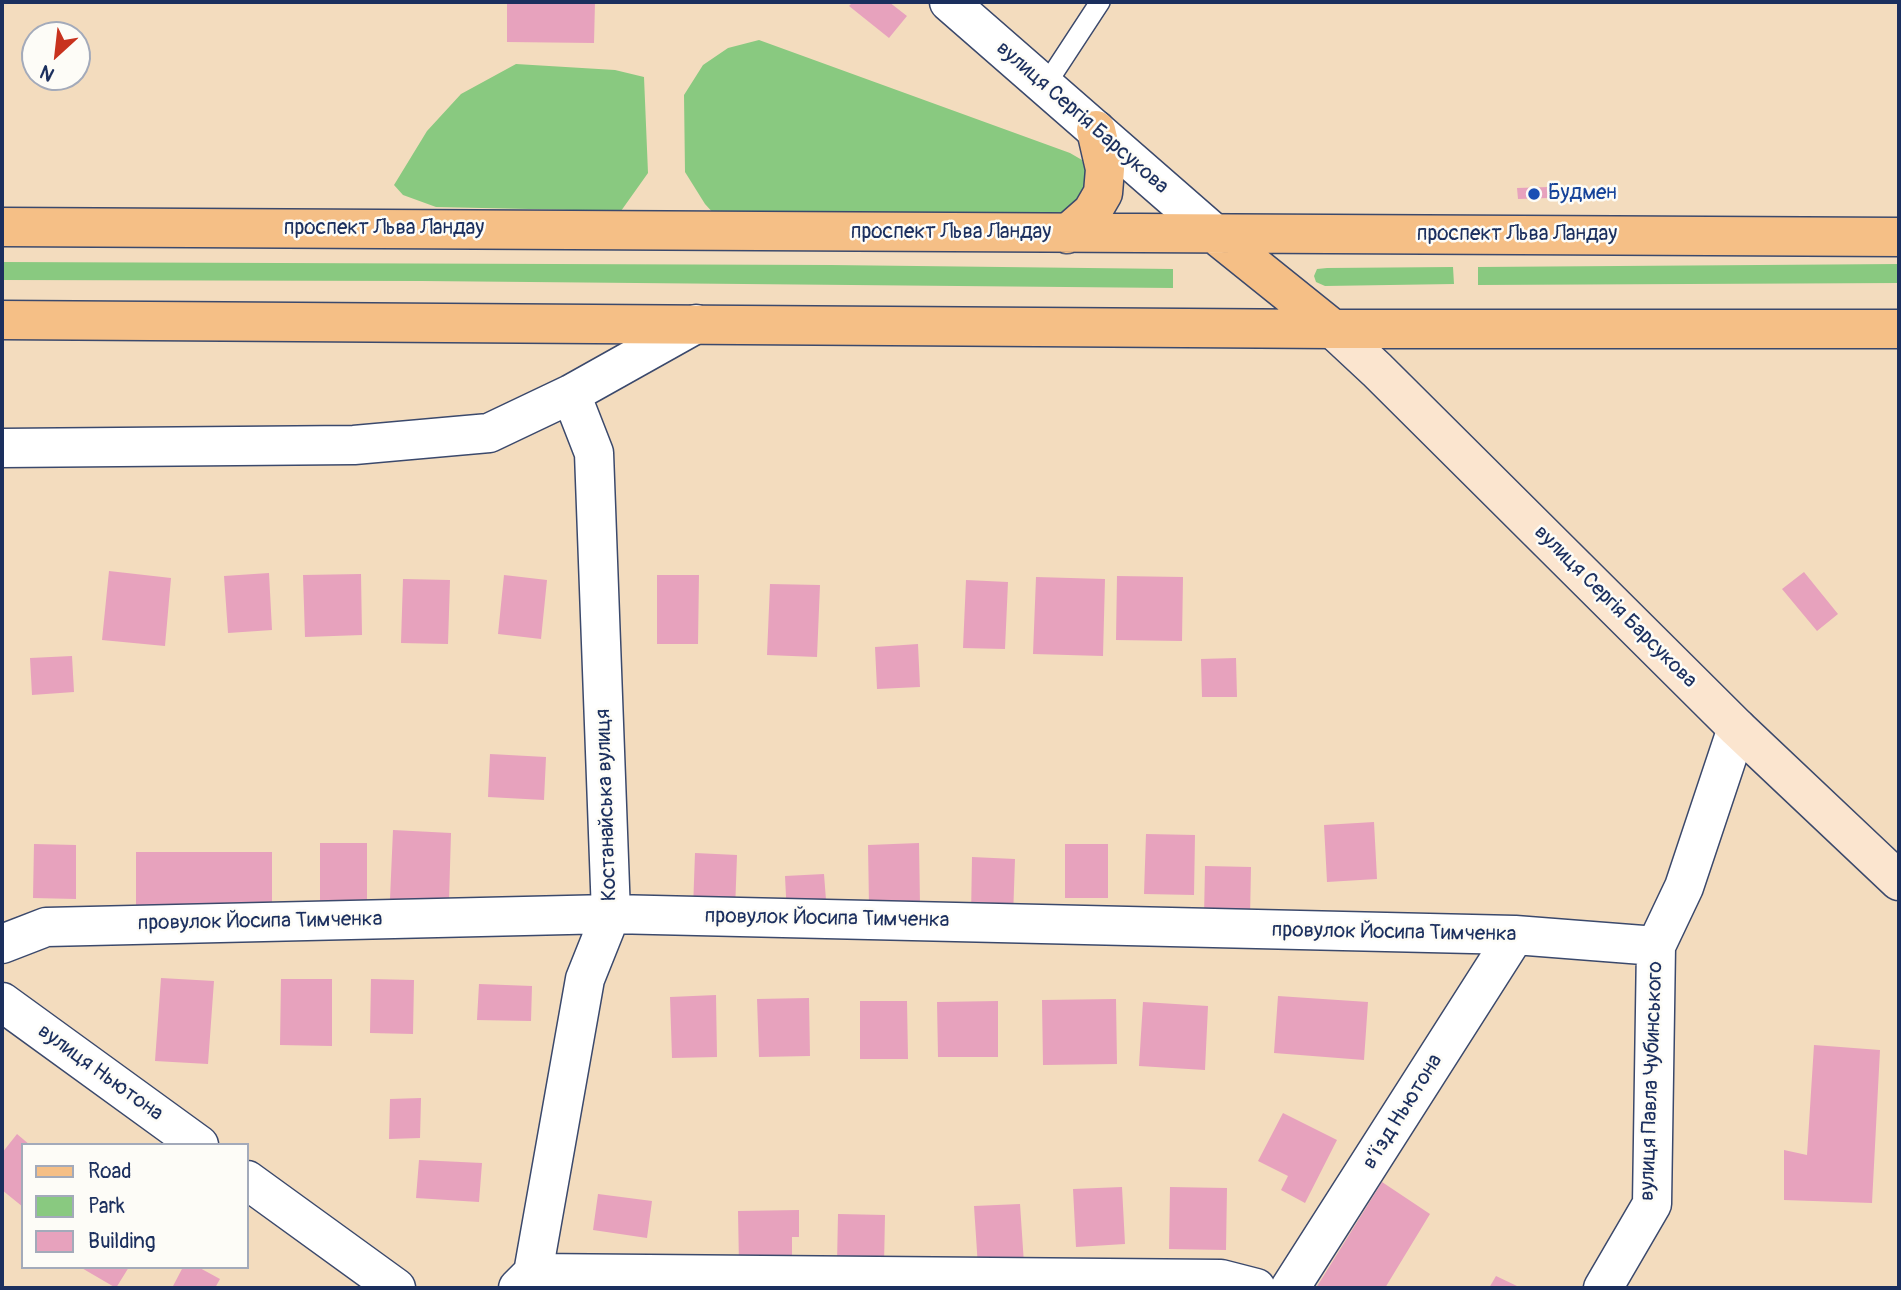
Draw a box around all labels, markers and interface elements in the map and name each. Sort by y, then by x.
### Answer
north arrow [21,21,91,91]
street label: вулиця Сергія Барсукова [991,36,1173,200]
text: N [36,59,59,87]
place label: Будмен [1548,181,1617,207]
marker: Будмен [1526,186,1542,202]
street label: проспект Льва Ландау [284,216,484,242]
street label: проспект Льва Ландау [851,220,1051,246]
street label: проспект Льва Ландау [1417,222,1617,248]
street label: вулиця Сергія Барсукова [1528,520,1702,694]
street label: Костанайська вулиця [591,708,623,902]
street label: провулок Йосипа Тимченка [704,904,950,934]
street label: провулок Йосипа Тимченка [137,907,383,937]
street label: провулок Йосипа Тимченка [1271,918,1517,948]
street label: вулиця Павла Чубинського [1635,961,1669,1201]
street label: вулиця Ньютона [32,1019,168,1127]
street label: в’їзд Ньютона [1358,1050,1448,1174]
legend [21,1143,248,1269]
text: Road [88,1158,132,1185]
text: Park [88,1193,125,1220]
text: Building [88,1228,155,1255]

